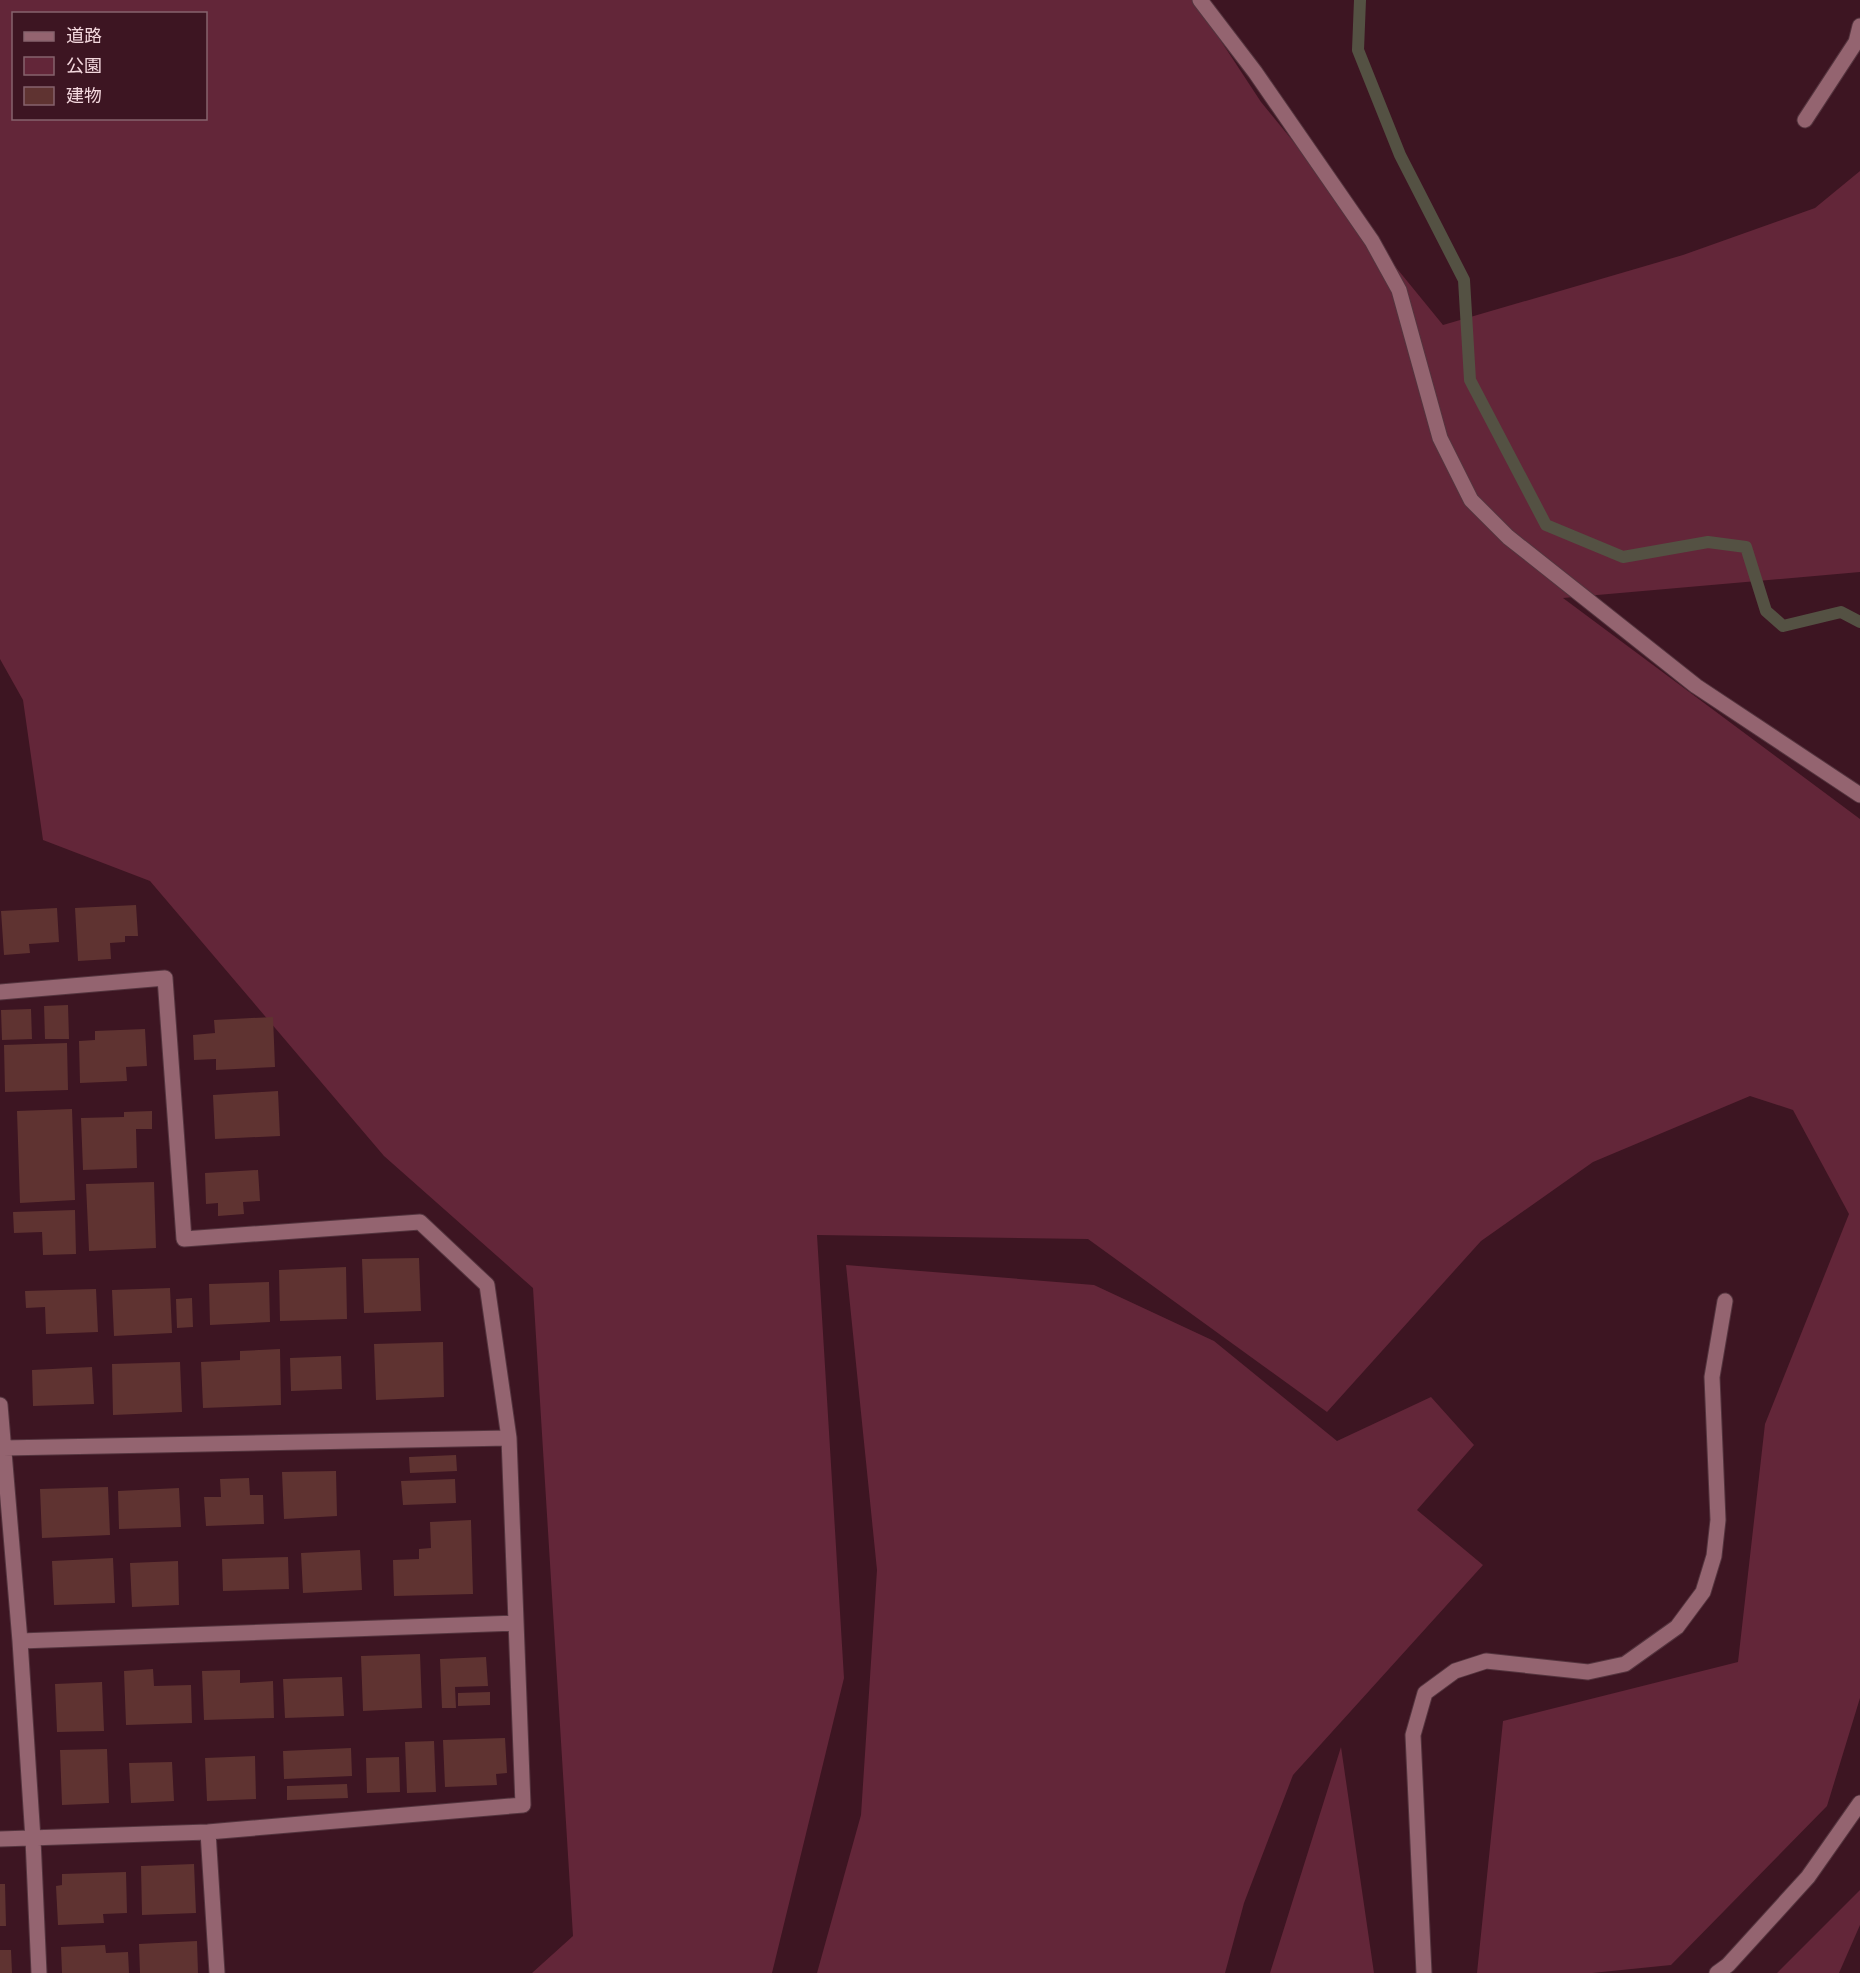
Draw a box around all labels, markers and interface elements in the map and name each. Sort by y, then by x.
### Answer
legend [12,12,207,120]
text: 道路 [66,25,102,46]
text: 公園 [66,55,102,76]
text: 建物 [66,85,102,106]

